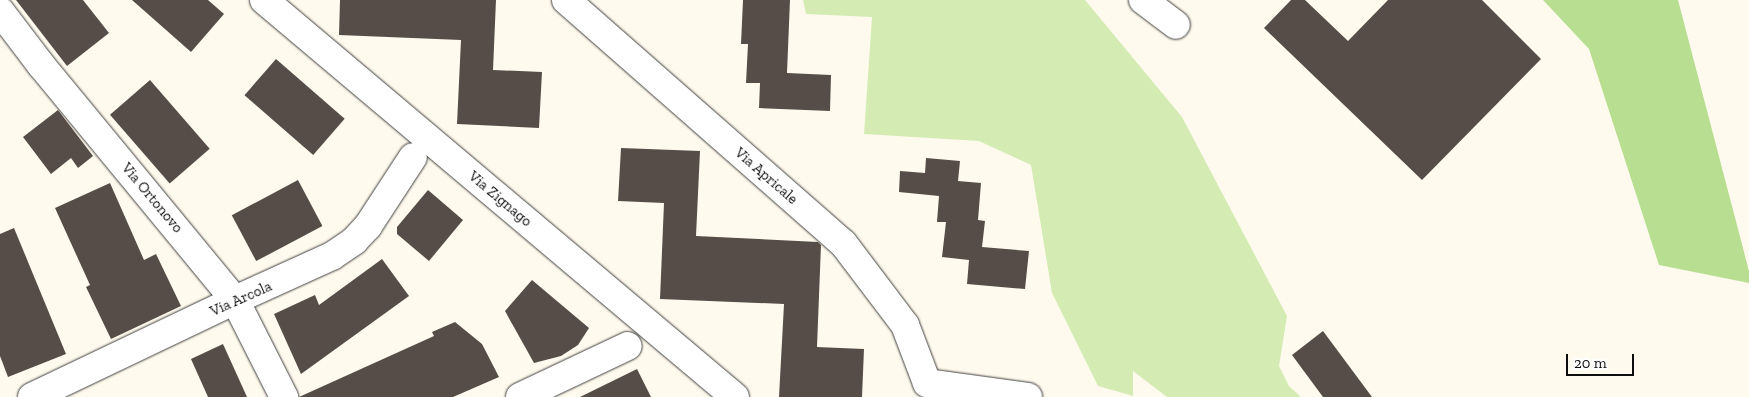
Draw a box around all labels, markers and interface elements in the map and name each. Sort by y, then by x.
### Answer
street label: Via Apricale [731,144,801,208]
street label: Via Ortonovo [118,159,186,237]
street label: Via Zignago [465,167,535,231]
street label: Via Arcola [207,277,275,321]
scale bar [1569,344,1636,376]
text: 20 m [1574,354,1607,372]

